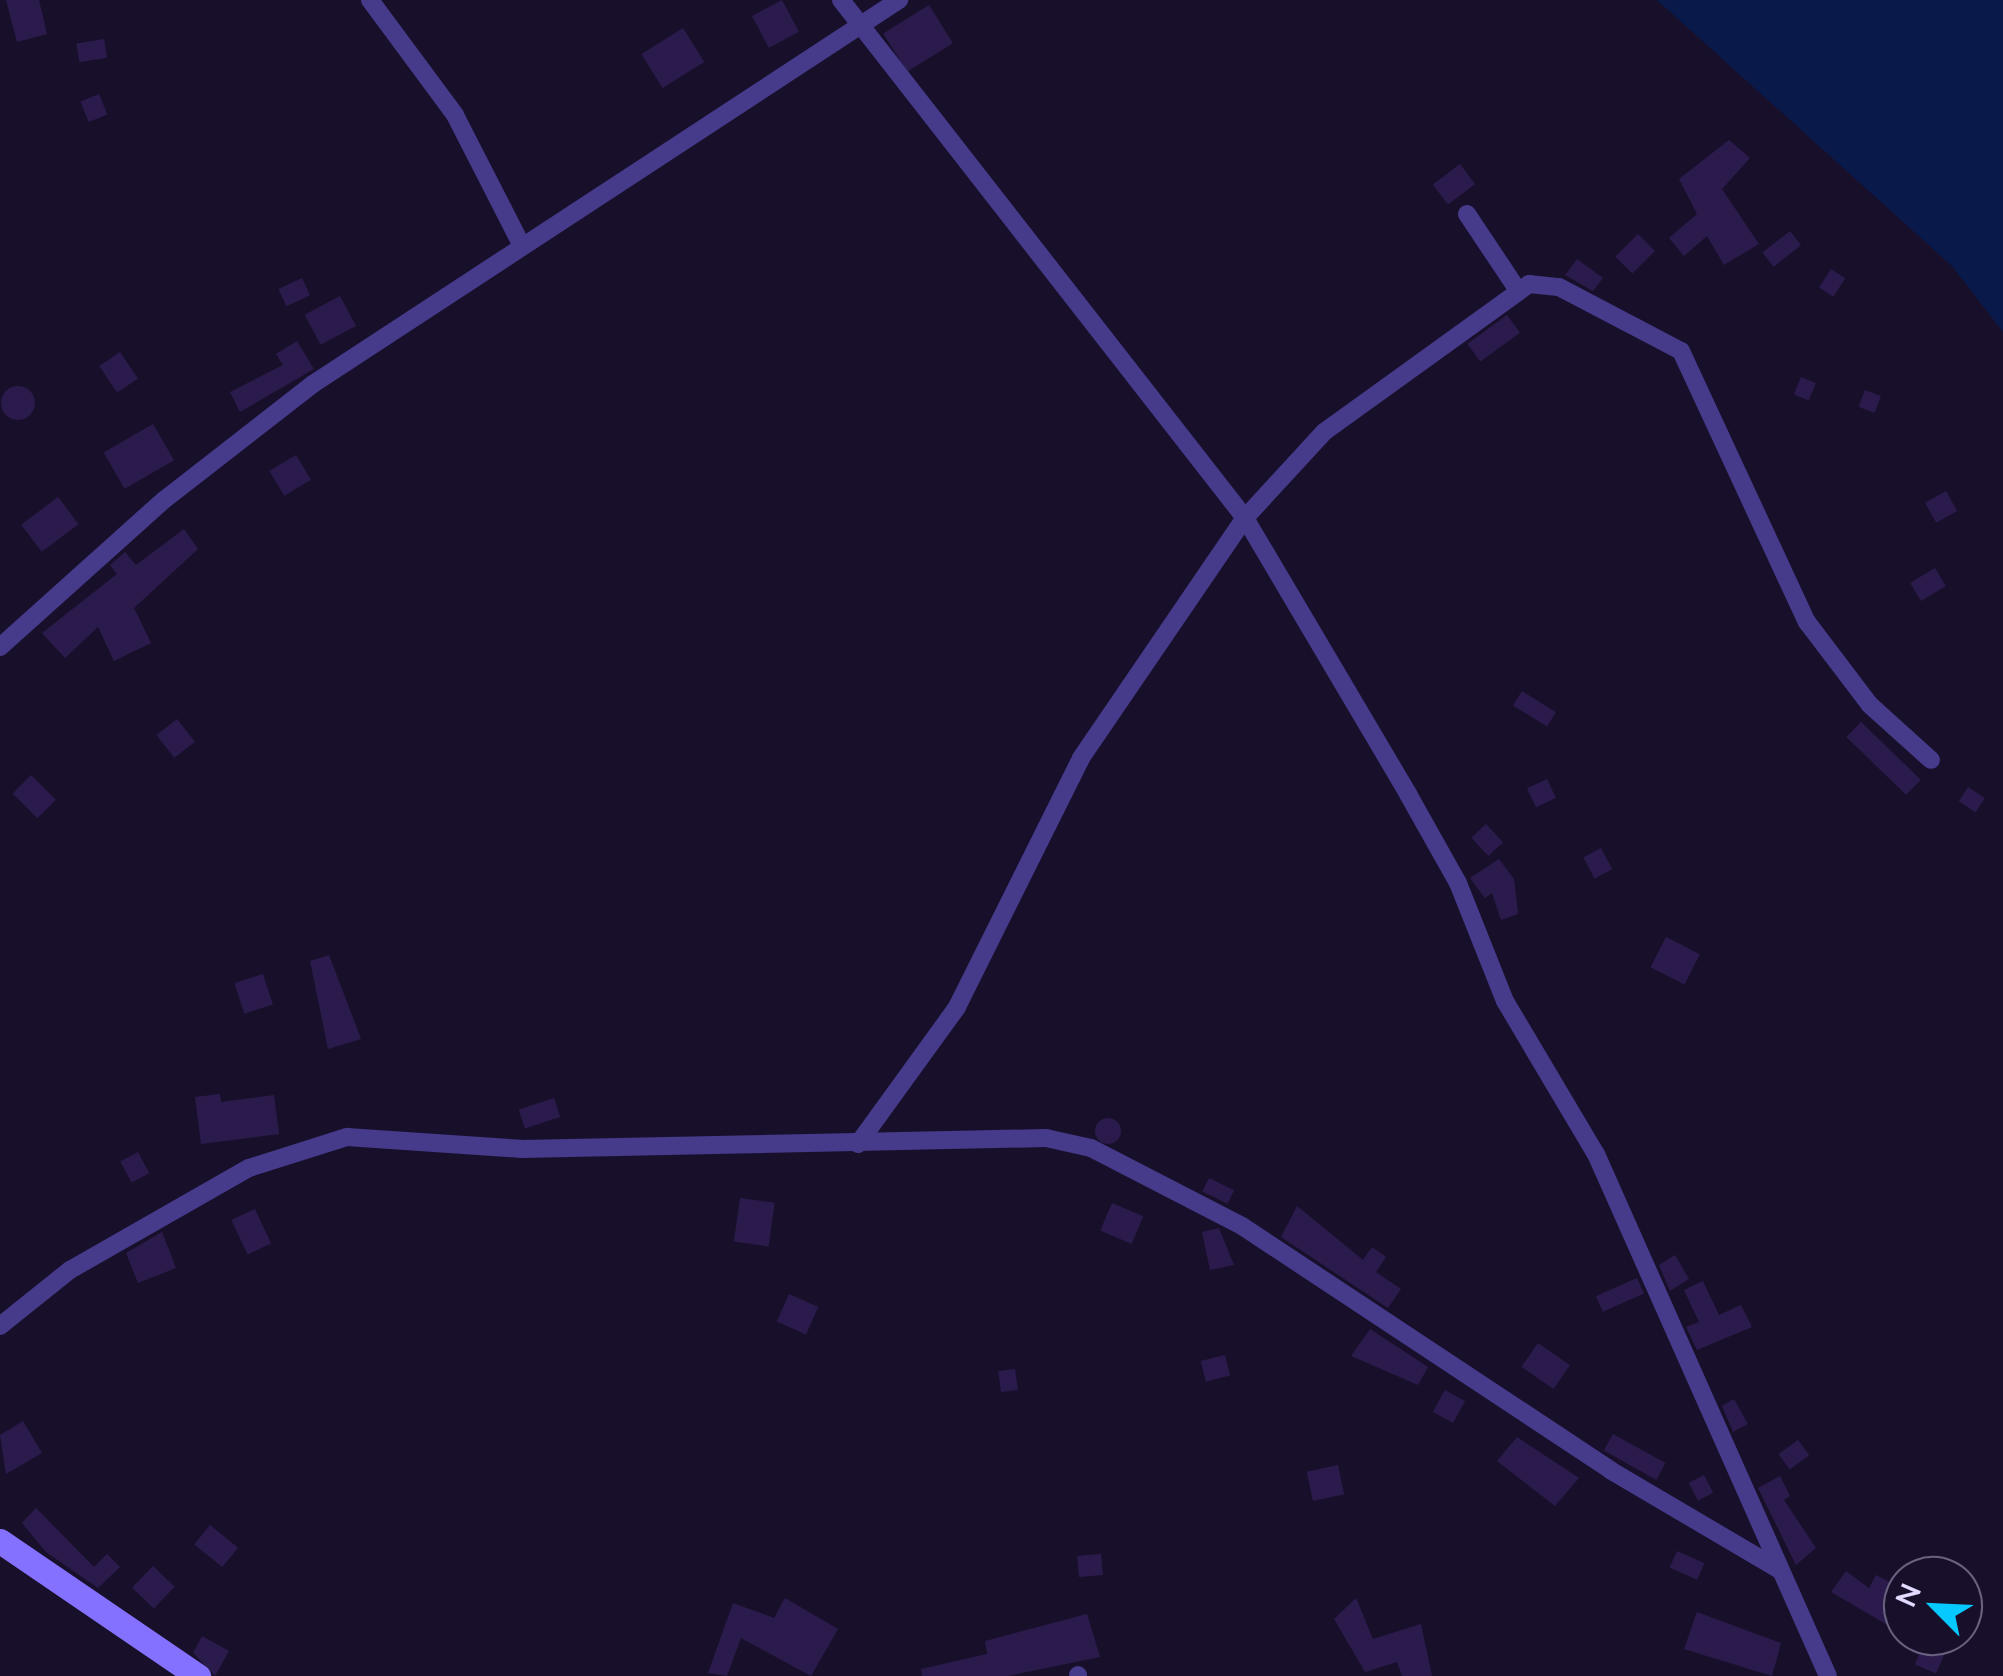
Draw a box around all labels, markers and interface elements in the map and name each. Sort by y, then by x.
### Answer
north arrow [1883,1556,1983,1656]
text: N [1887,1578,1927,1611]

